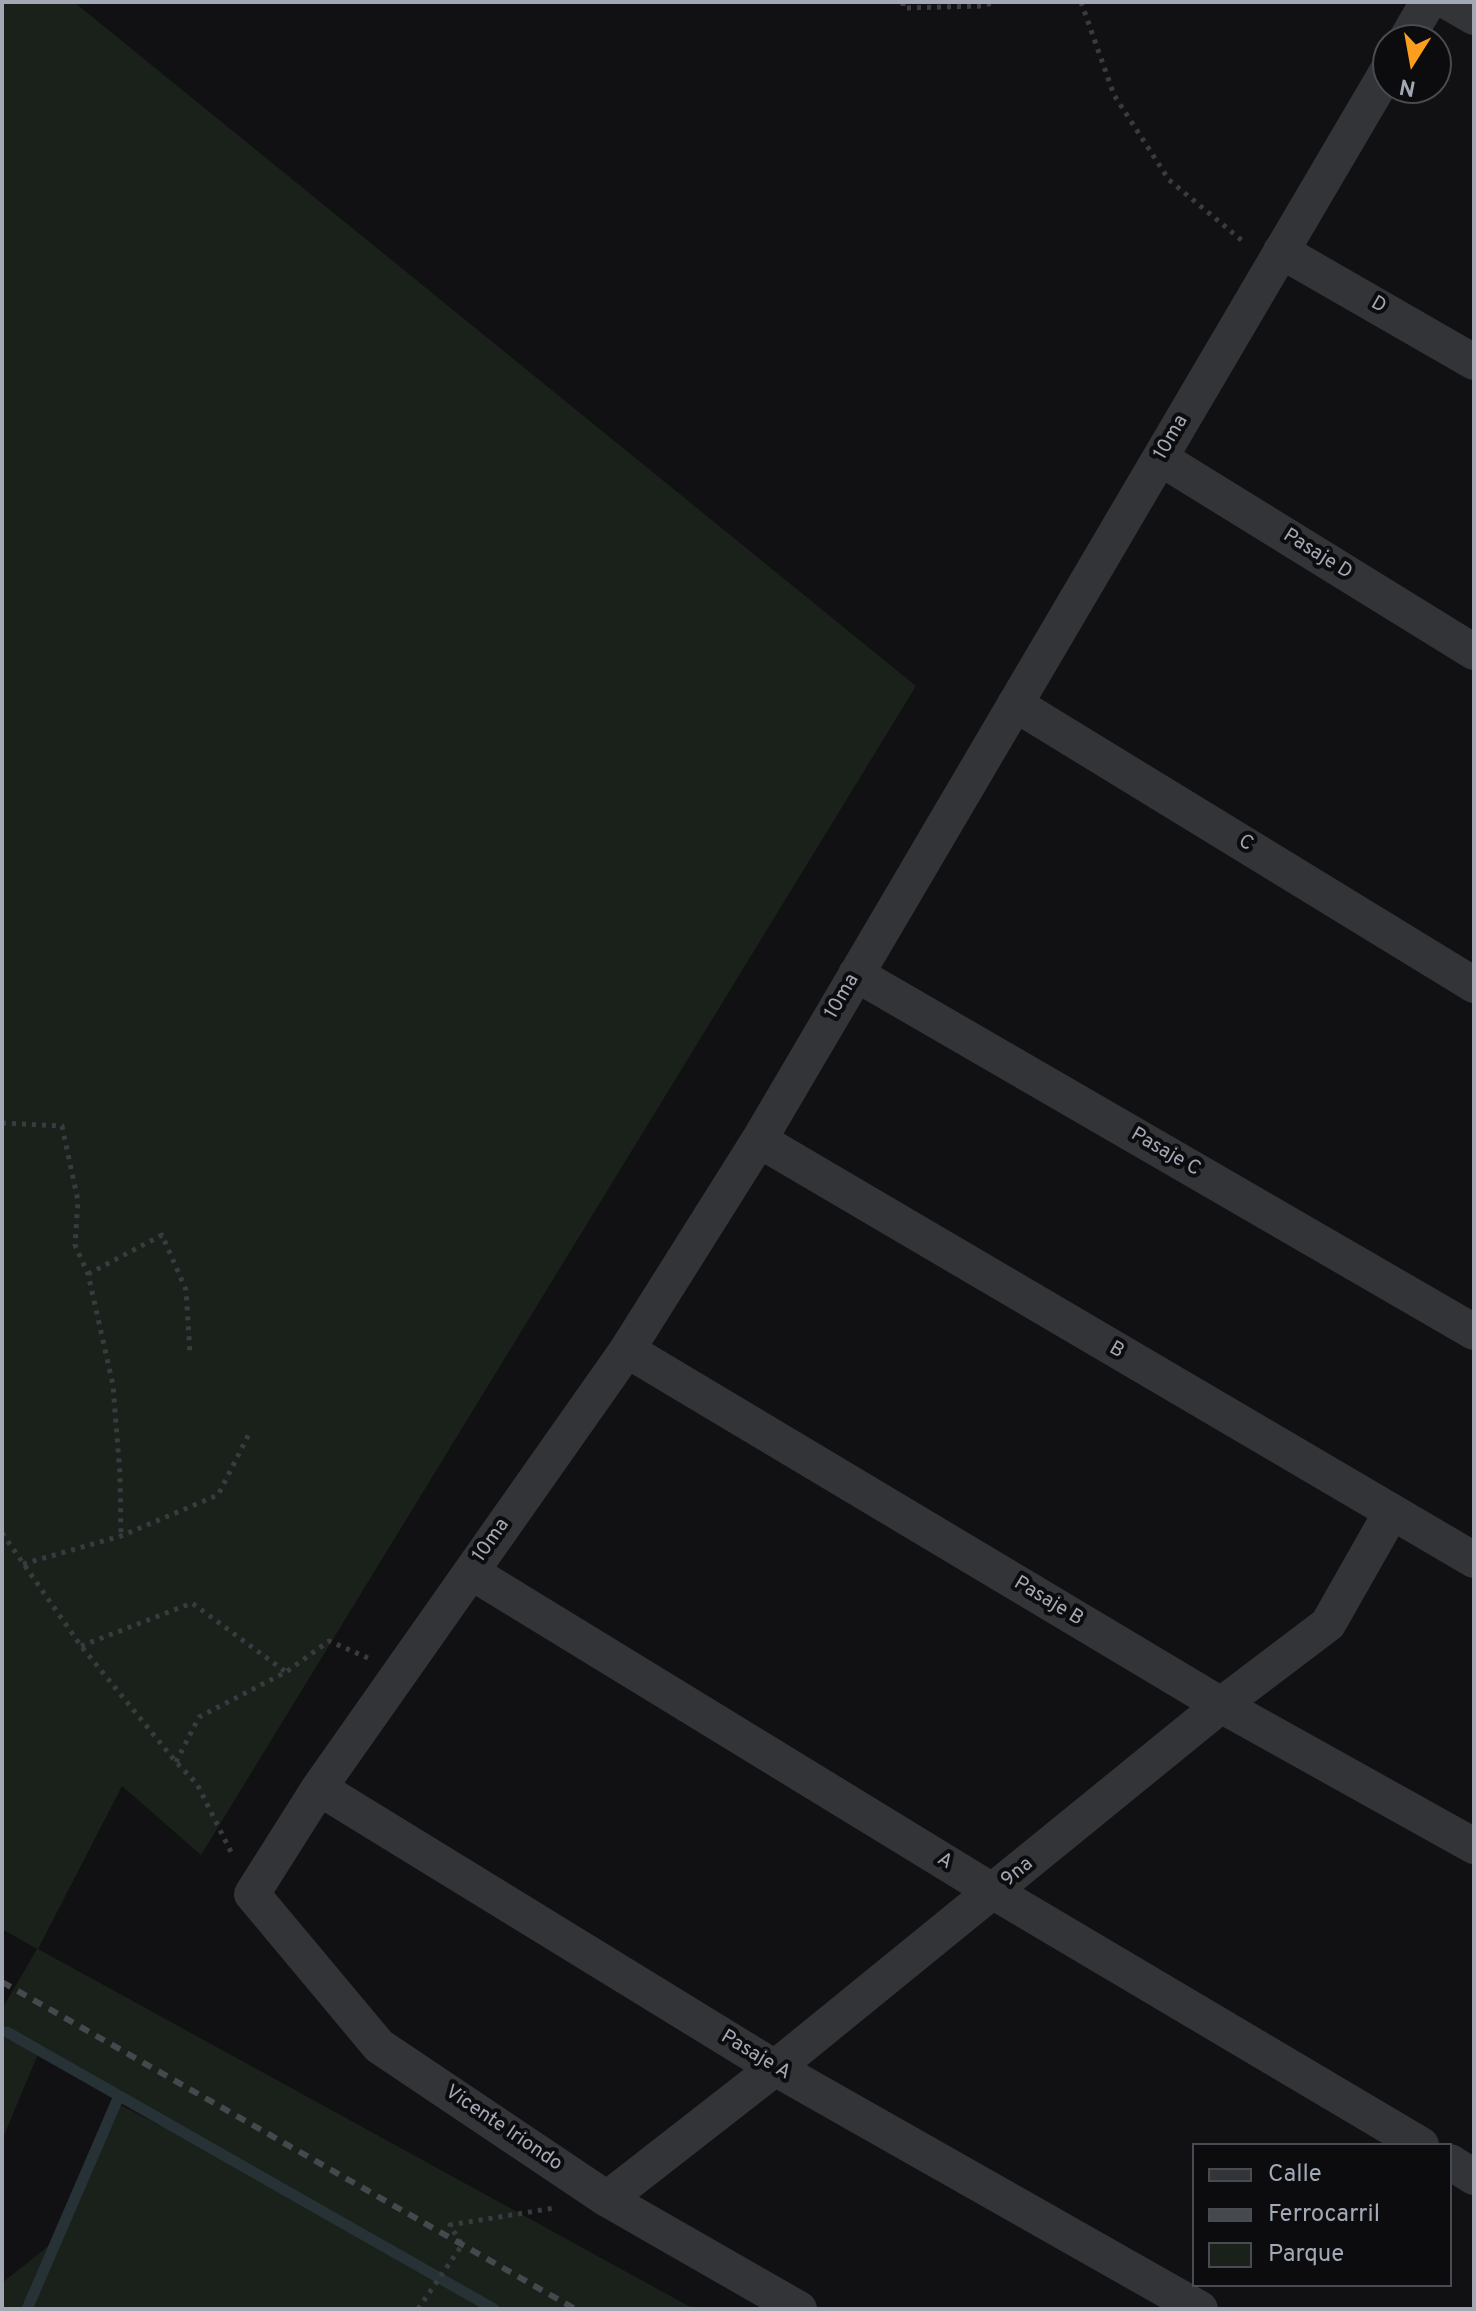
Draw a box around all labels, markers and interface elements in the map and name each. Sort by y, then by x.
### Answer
north arrow [1372,24,1452,104]
text: N [1397,71,1418,101]
street label: D [1366,292,1390,320]
street label: 10ma [1150,411,1194,465]
street label: Pasaje D [1278,524,1356,586]
street label: C [1233,830,1257,858]
street label: 10ma [821,970,865,1024]
street label: Pasaje C [1126,1123,1204,1183]
street label: B [1104,1337,1128,1365]
street label: 10ma [468,1515,516,1567]
street label: Pasaje B [1009,1572,1087,1632]
street label: A [932,1848,956,1876]
street label: 9na [997,1853,1039,1893]
street label: Pasaje A [716,2026,794,2086]
street label: Vicente Iriondo [440,2081,566,2177]
legend [1192,2143,1452,2287]
text: Calle [1268,2160,1322,2190]
text: Ferrocarril [1268,2200,1380,2230]
text: Parque [1268,2240,1344,2270]

